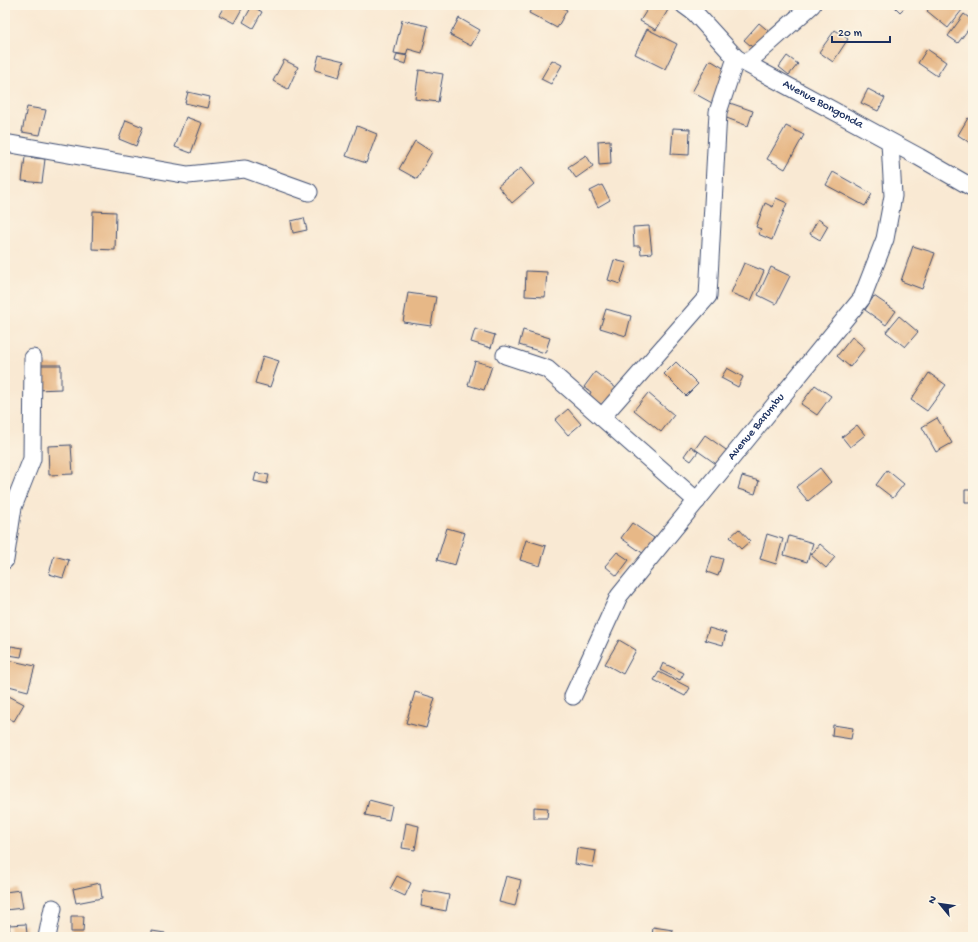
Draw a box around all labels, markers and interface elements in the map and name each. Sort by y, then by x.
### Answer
scale bar [832,18,890,44]
text: 20 m [838,27,863,41]
street label: Avenue Bongonda [780,77,866,132]
street label: Avenue Barumbu [725,391,788,463]
north arrow [920,884,960,924]
text: N [926,894,940,906]

